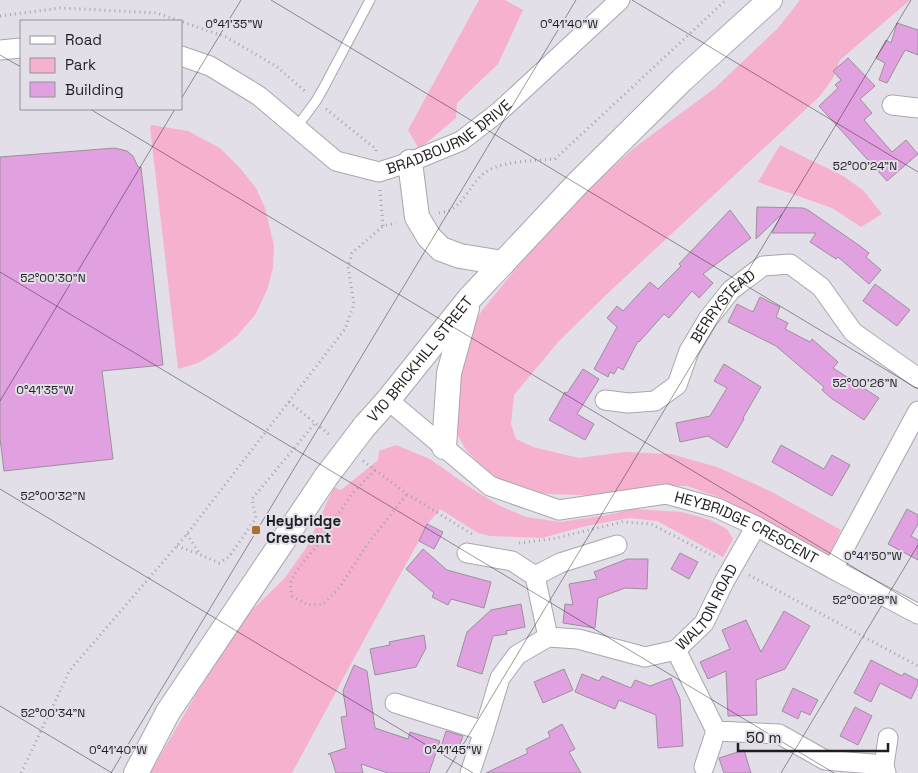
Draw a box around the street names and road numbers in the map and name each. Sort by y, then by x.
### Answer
street label: BRADBOURNE DRIVE [384,95,515,178]
street label: BERRYSTEAD [686,265,759,346]
street label: V10 BRICKHILL STREET [363,292,477,426]
street label: HEYBRIDGE CRESCENT [672,487,822,568]
street label: WALTON ROAD [672,560,741,654]

